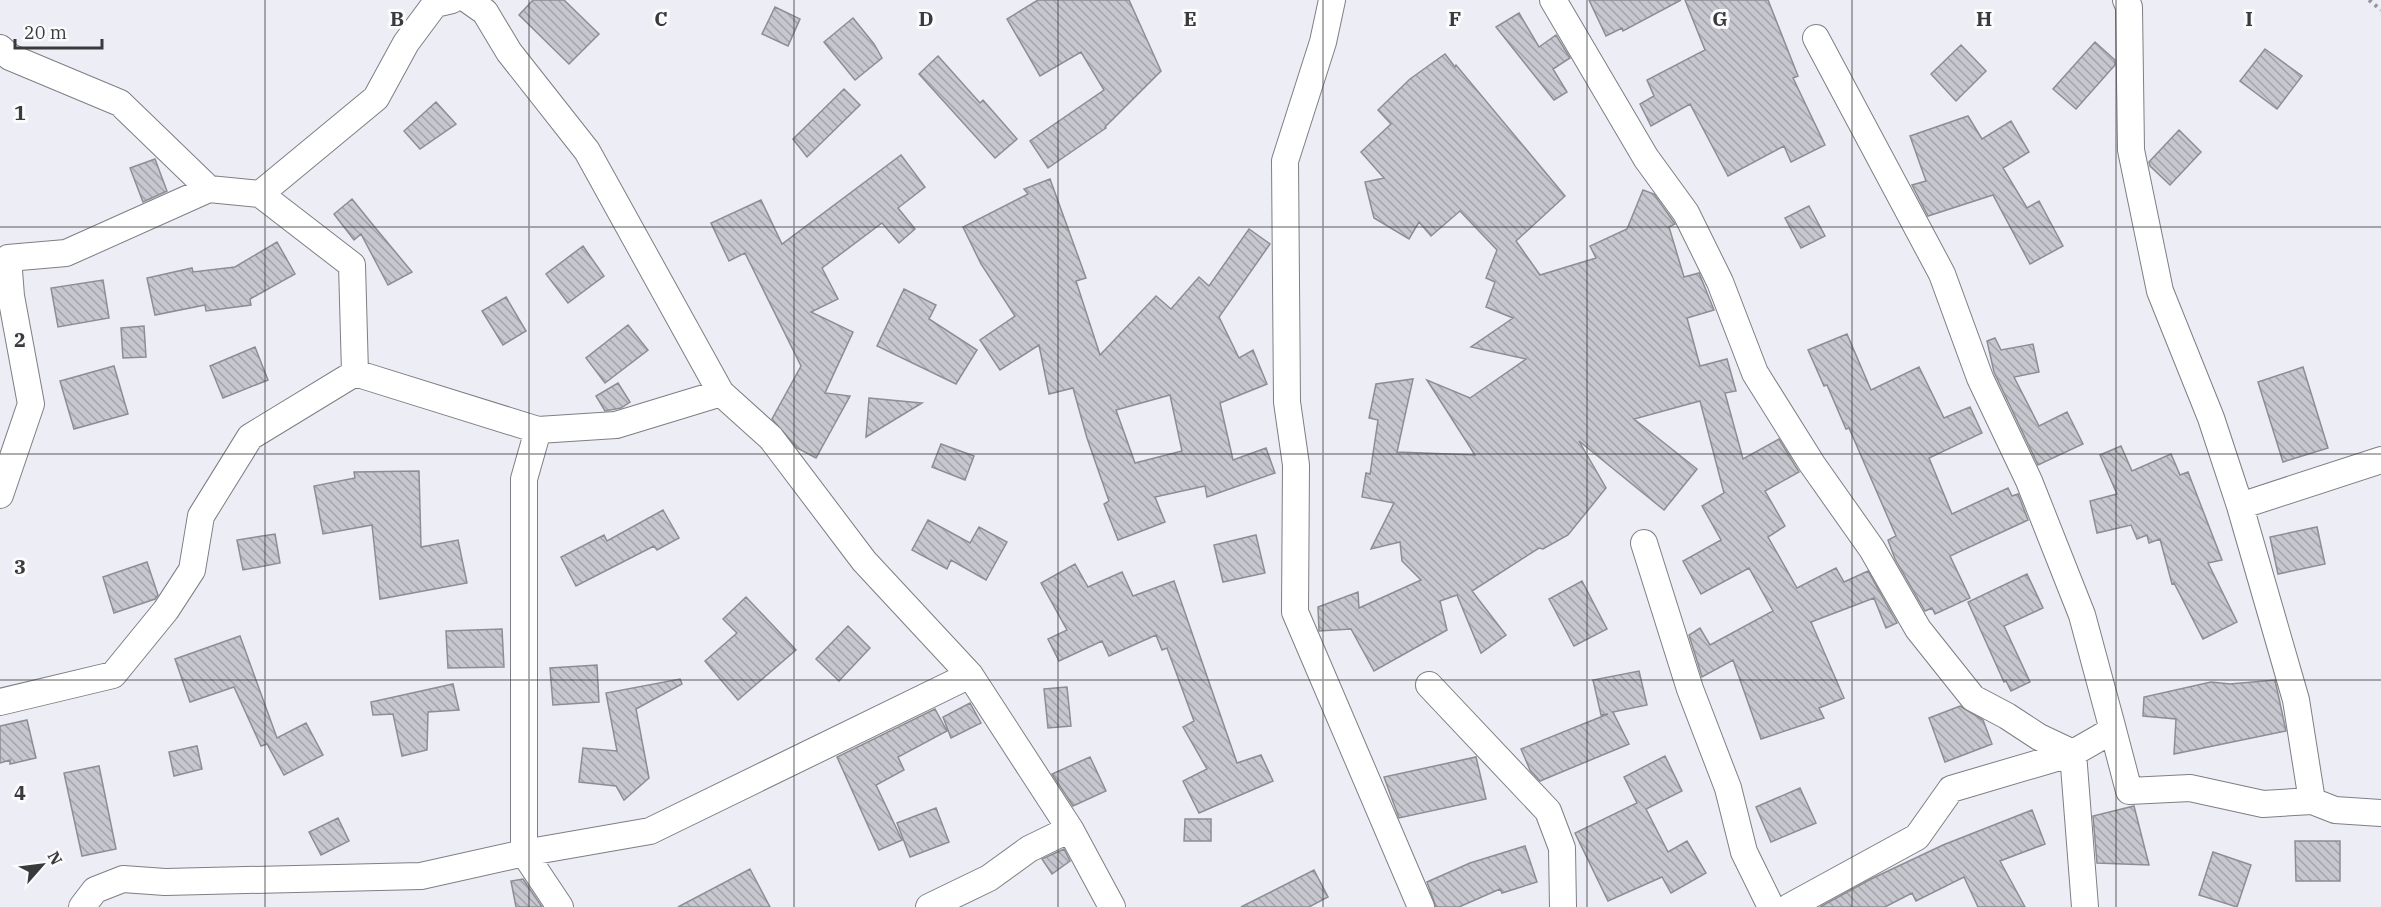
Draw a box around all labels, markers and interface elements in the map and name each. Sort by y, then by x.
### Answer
text: B [390,5,404,32]
text: C [654,5,668,32]
text: D [918,5,934,32]
text: E [1183,5,1197,32]
text: F [1449,5,1461,32]
text: G [1712,5,1728,32]
text: H [1976,5,1992,32]
text: I [2245,5,2253,32]
scale bar [15,12,102,50]
text: 20 m [24,21,67,44]
text: 1 [14,99,26,126]
text: 2 [14,326,26,353]
text: 3 [14,553,26,580]
text: 4 [14,779,26,806]
north arrow [12,835,72,895]
text: N [43,848,67,868]

